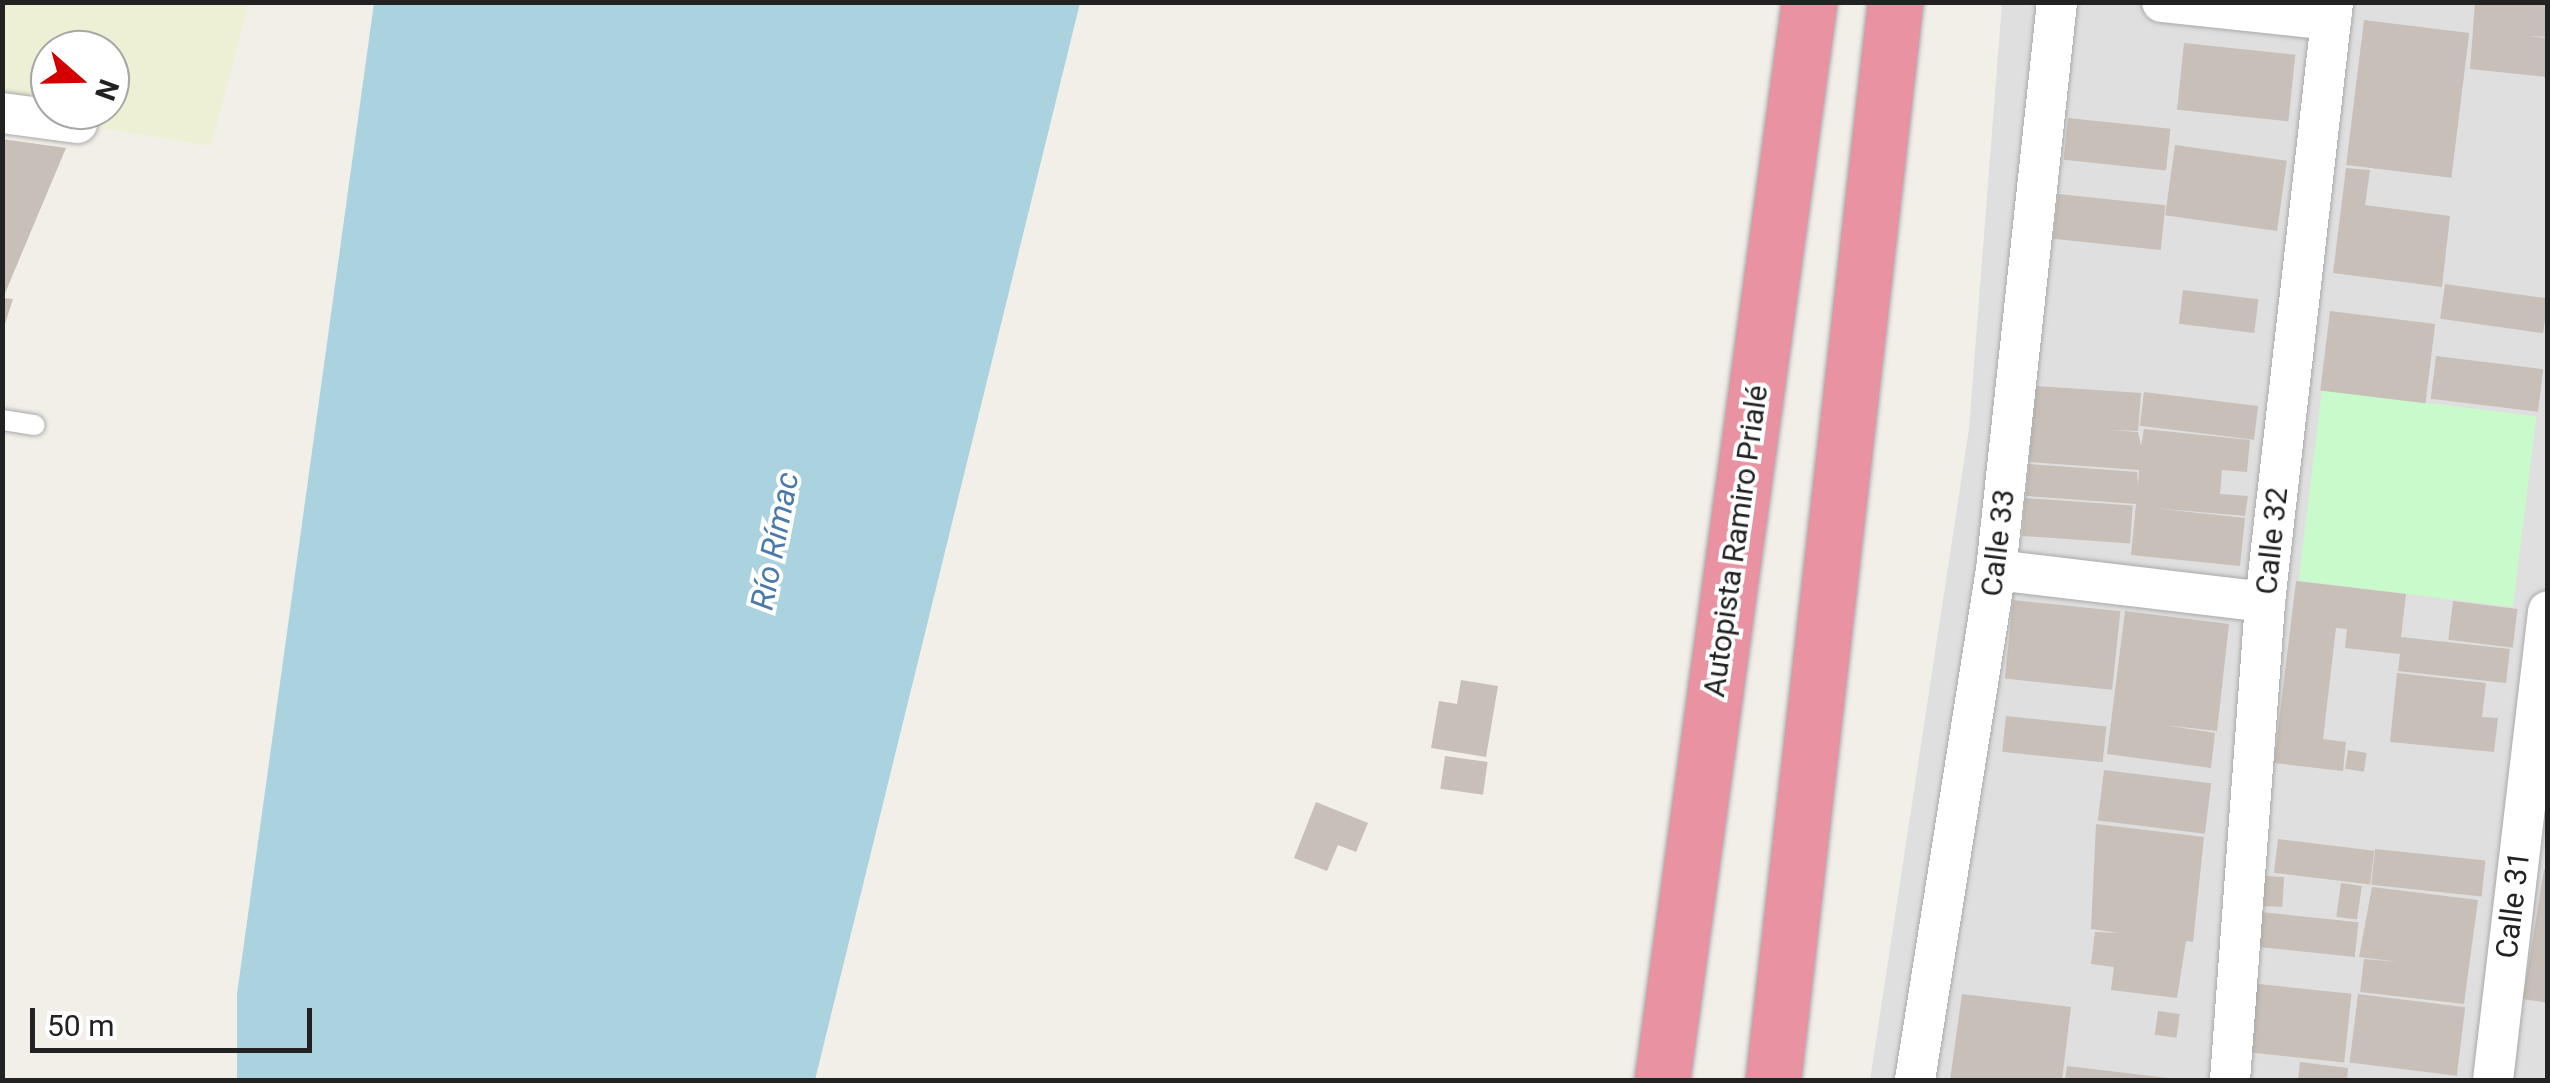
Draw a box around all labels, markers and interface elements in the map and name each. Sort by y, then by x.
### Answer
north arrow [30,30,130,130]
text: N [88,75,126,105]
street label: Autopista Ramiro Prialé [1696,383,1776,699]
water label: Río Rímac [743,469,807,613]
street label: Calle 32 [2248,486,2296,596]
street label: Calle 33 [1974,487,2022,599]
street label: Calle 31 [2489,849,2537,961]
scale bar [35,988,318,1050]
text: 50 m [47,1008,114,1043]

